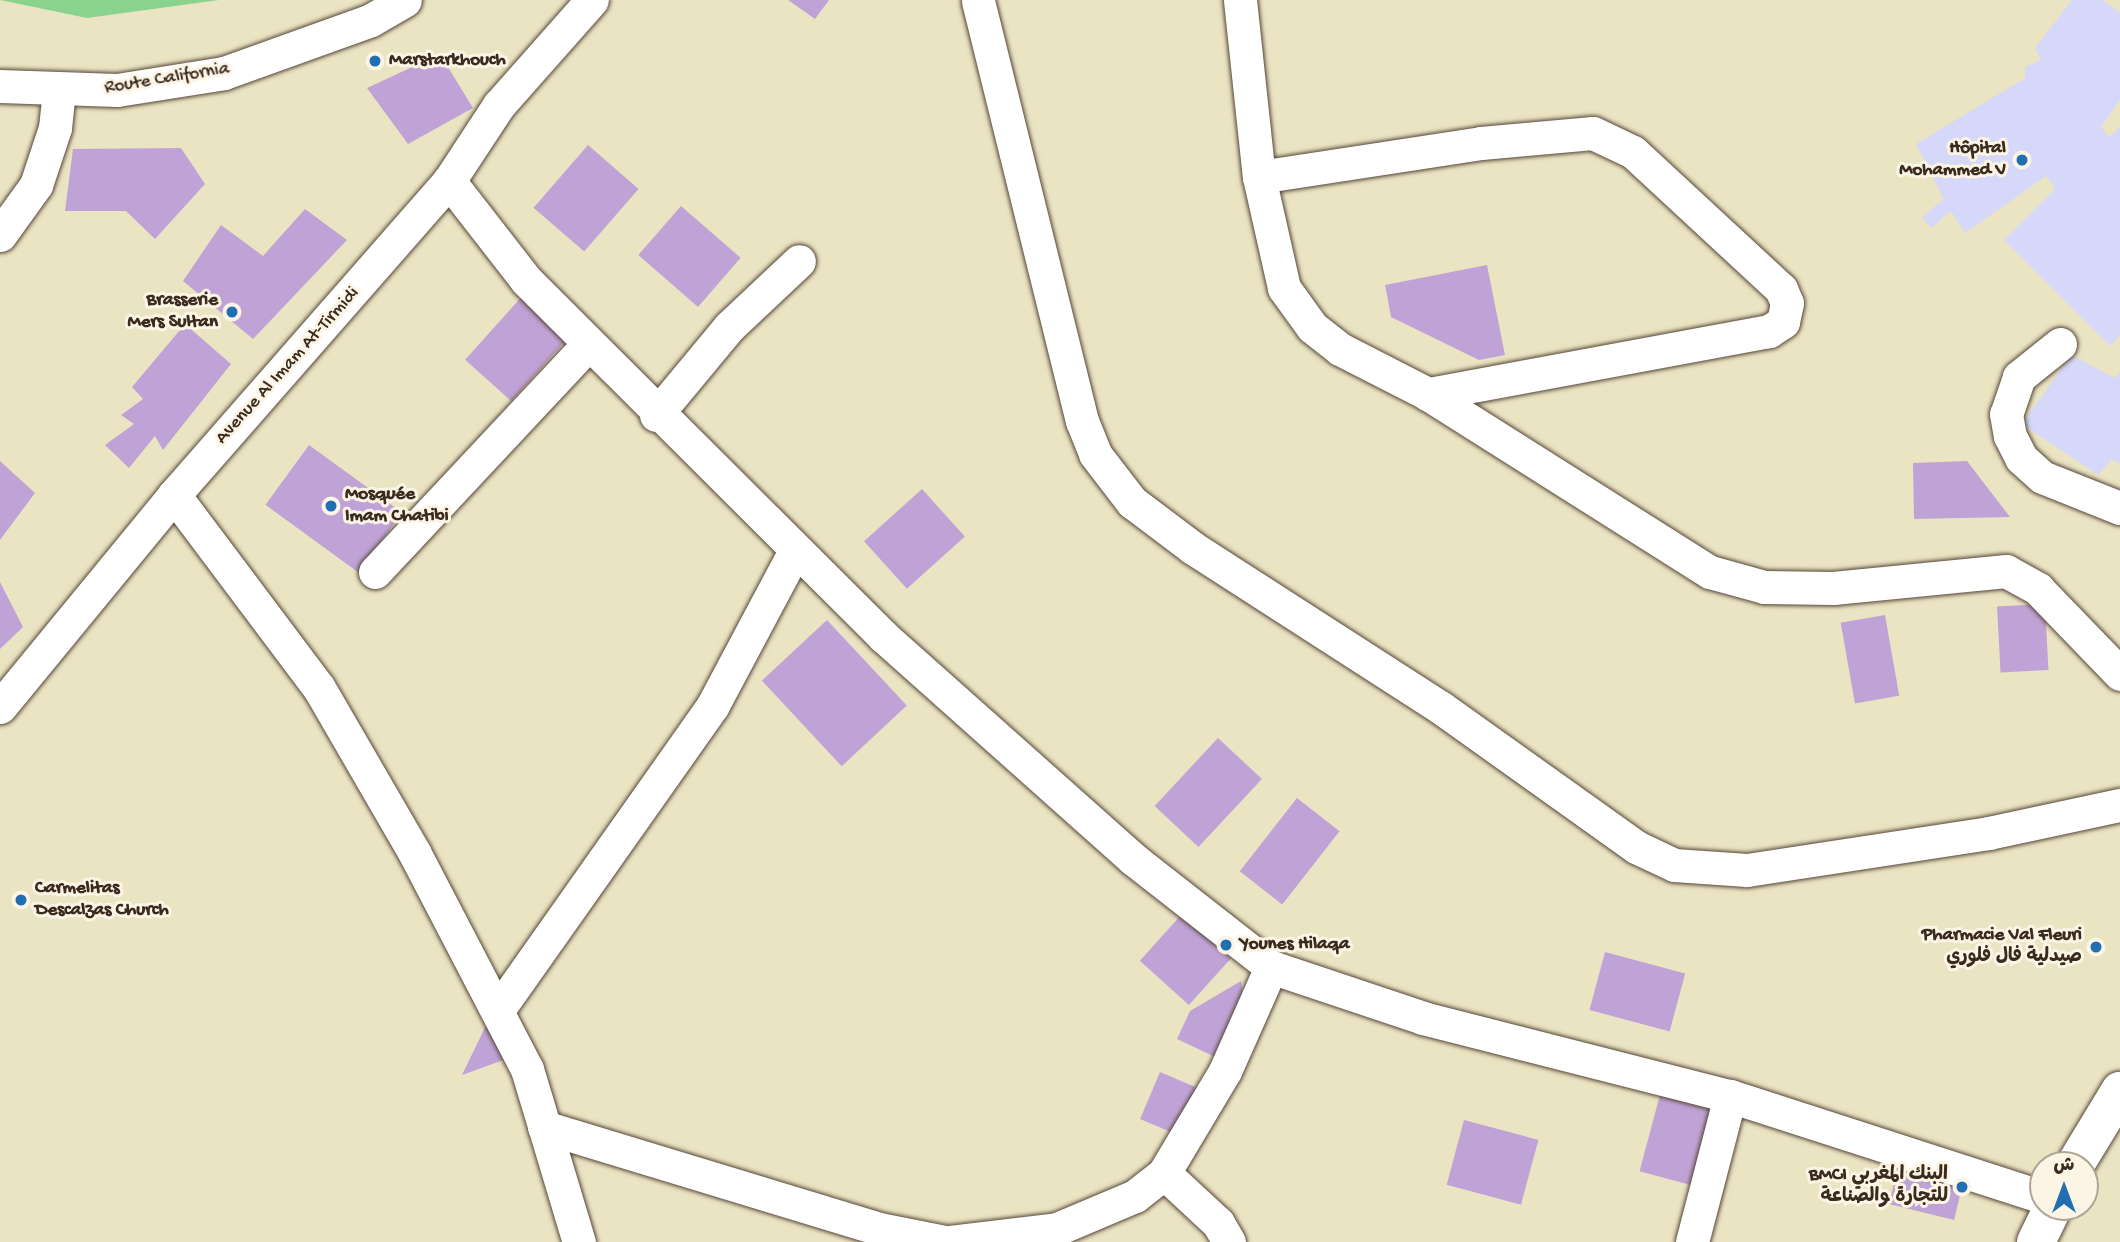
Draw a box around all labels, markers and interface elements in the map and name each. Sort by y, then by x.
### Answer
place label: Marstarkhouch [389,50,506,72]
marker: Marstarkhouch [367,53,383,69]
street label: Route California [103,58,231,100]
place label: Hôpital Mohammed V [1899,138,2006,182]
marker: Hôpital Mohammed V [2012,150,2032,170]
street label: Avenue Al Imam At-Tirmidi [211,283,365,449]
place label: Brasserie Mers Sultan [128,290,218,334]
marker: Brasserie Mers Sultan [224,304,240,320]
place label: Mosquée Imam Chatibi [345,484,449,528]
marker: Mosquée Imam Chatibi [323,498,339,514]
place label: Carmelitas Descalzas Church [35,878,169,922]
marker: Carmelitas Descalzas Church [13,892,29,908]
place label: Pharmacie Val Fleuri صيدلية فال فلوري [1922,925,2082,969]
place label: Younes Hilaqa [1240,934,1350,956]
marker: Younes Hilaqa [1218,937,1234,953]
marker: Pharmacie Val Fleuri صيدلية فال فلوري [2088,939,2104,955]
north arrow [2029,1151,2099,1221]
text: ش [2054,1155,2074,1178]
place label: BMCI البنك المغربي للتجارة والصناعة [1809,1165,1948,1209]
marker: BMCI البنك المغربي للتجارة والصناعة [1954,1179,1970,1195]

